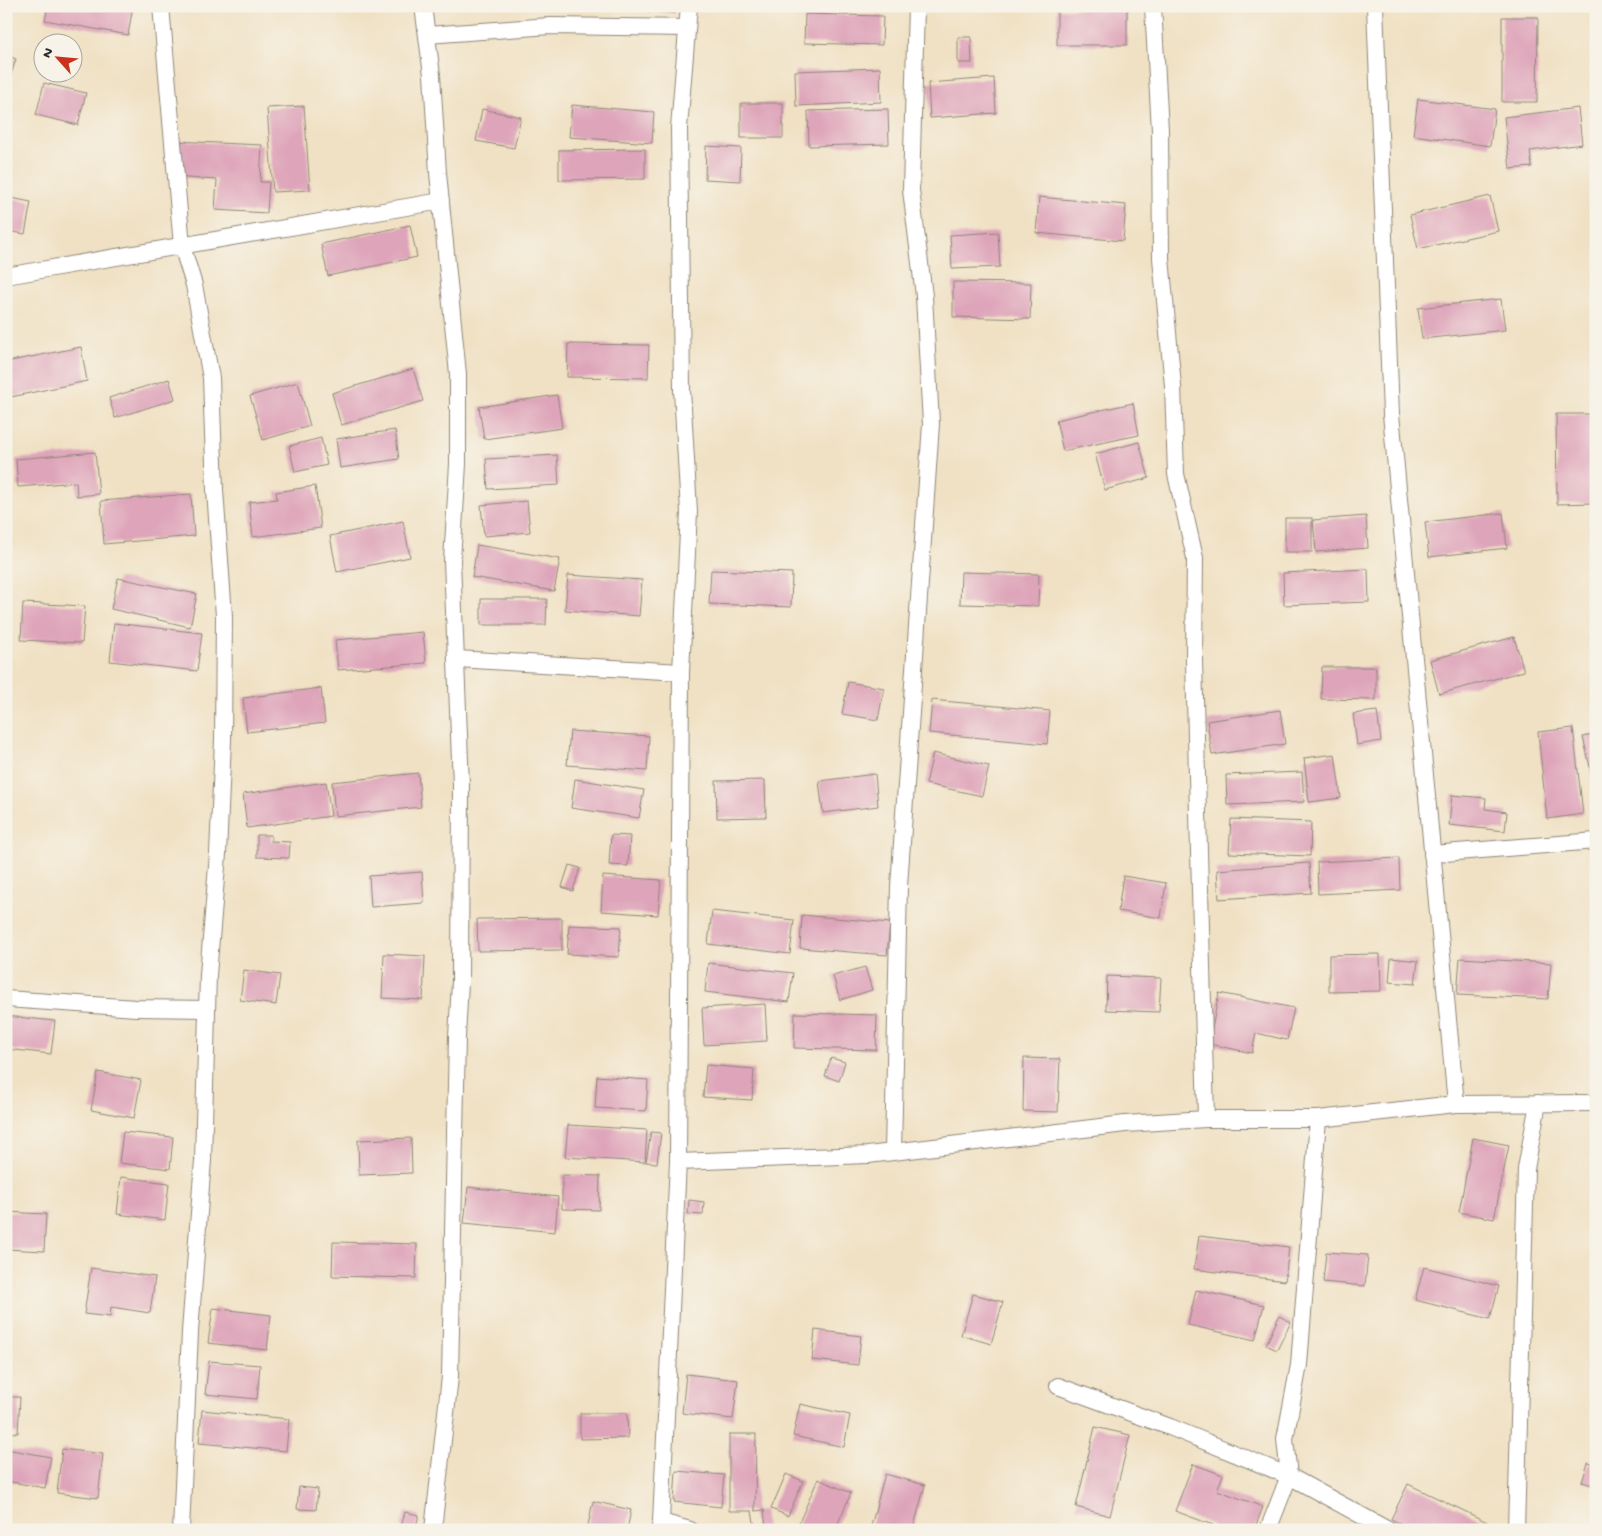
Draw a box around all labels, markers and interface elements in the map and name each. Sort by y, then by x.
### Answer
north arrow [32,32,82,82]
text: N [39,45,58,61]

